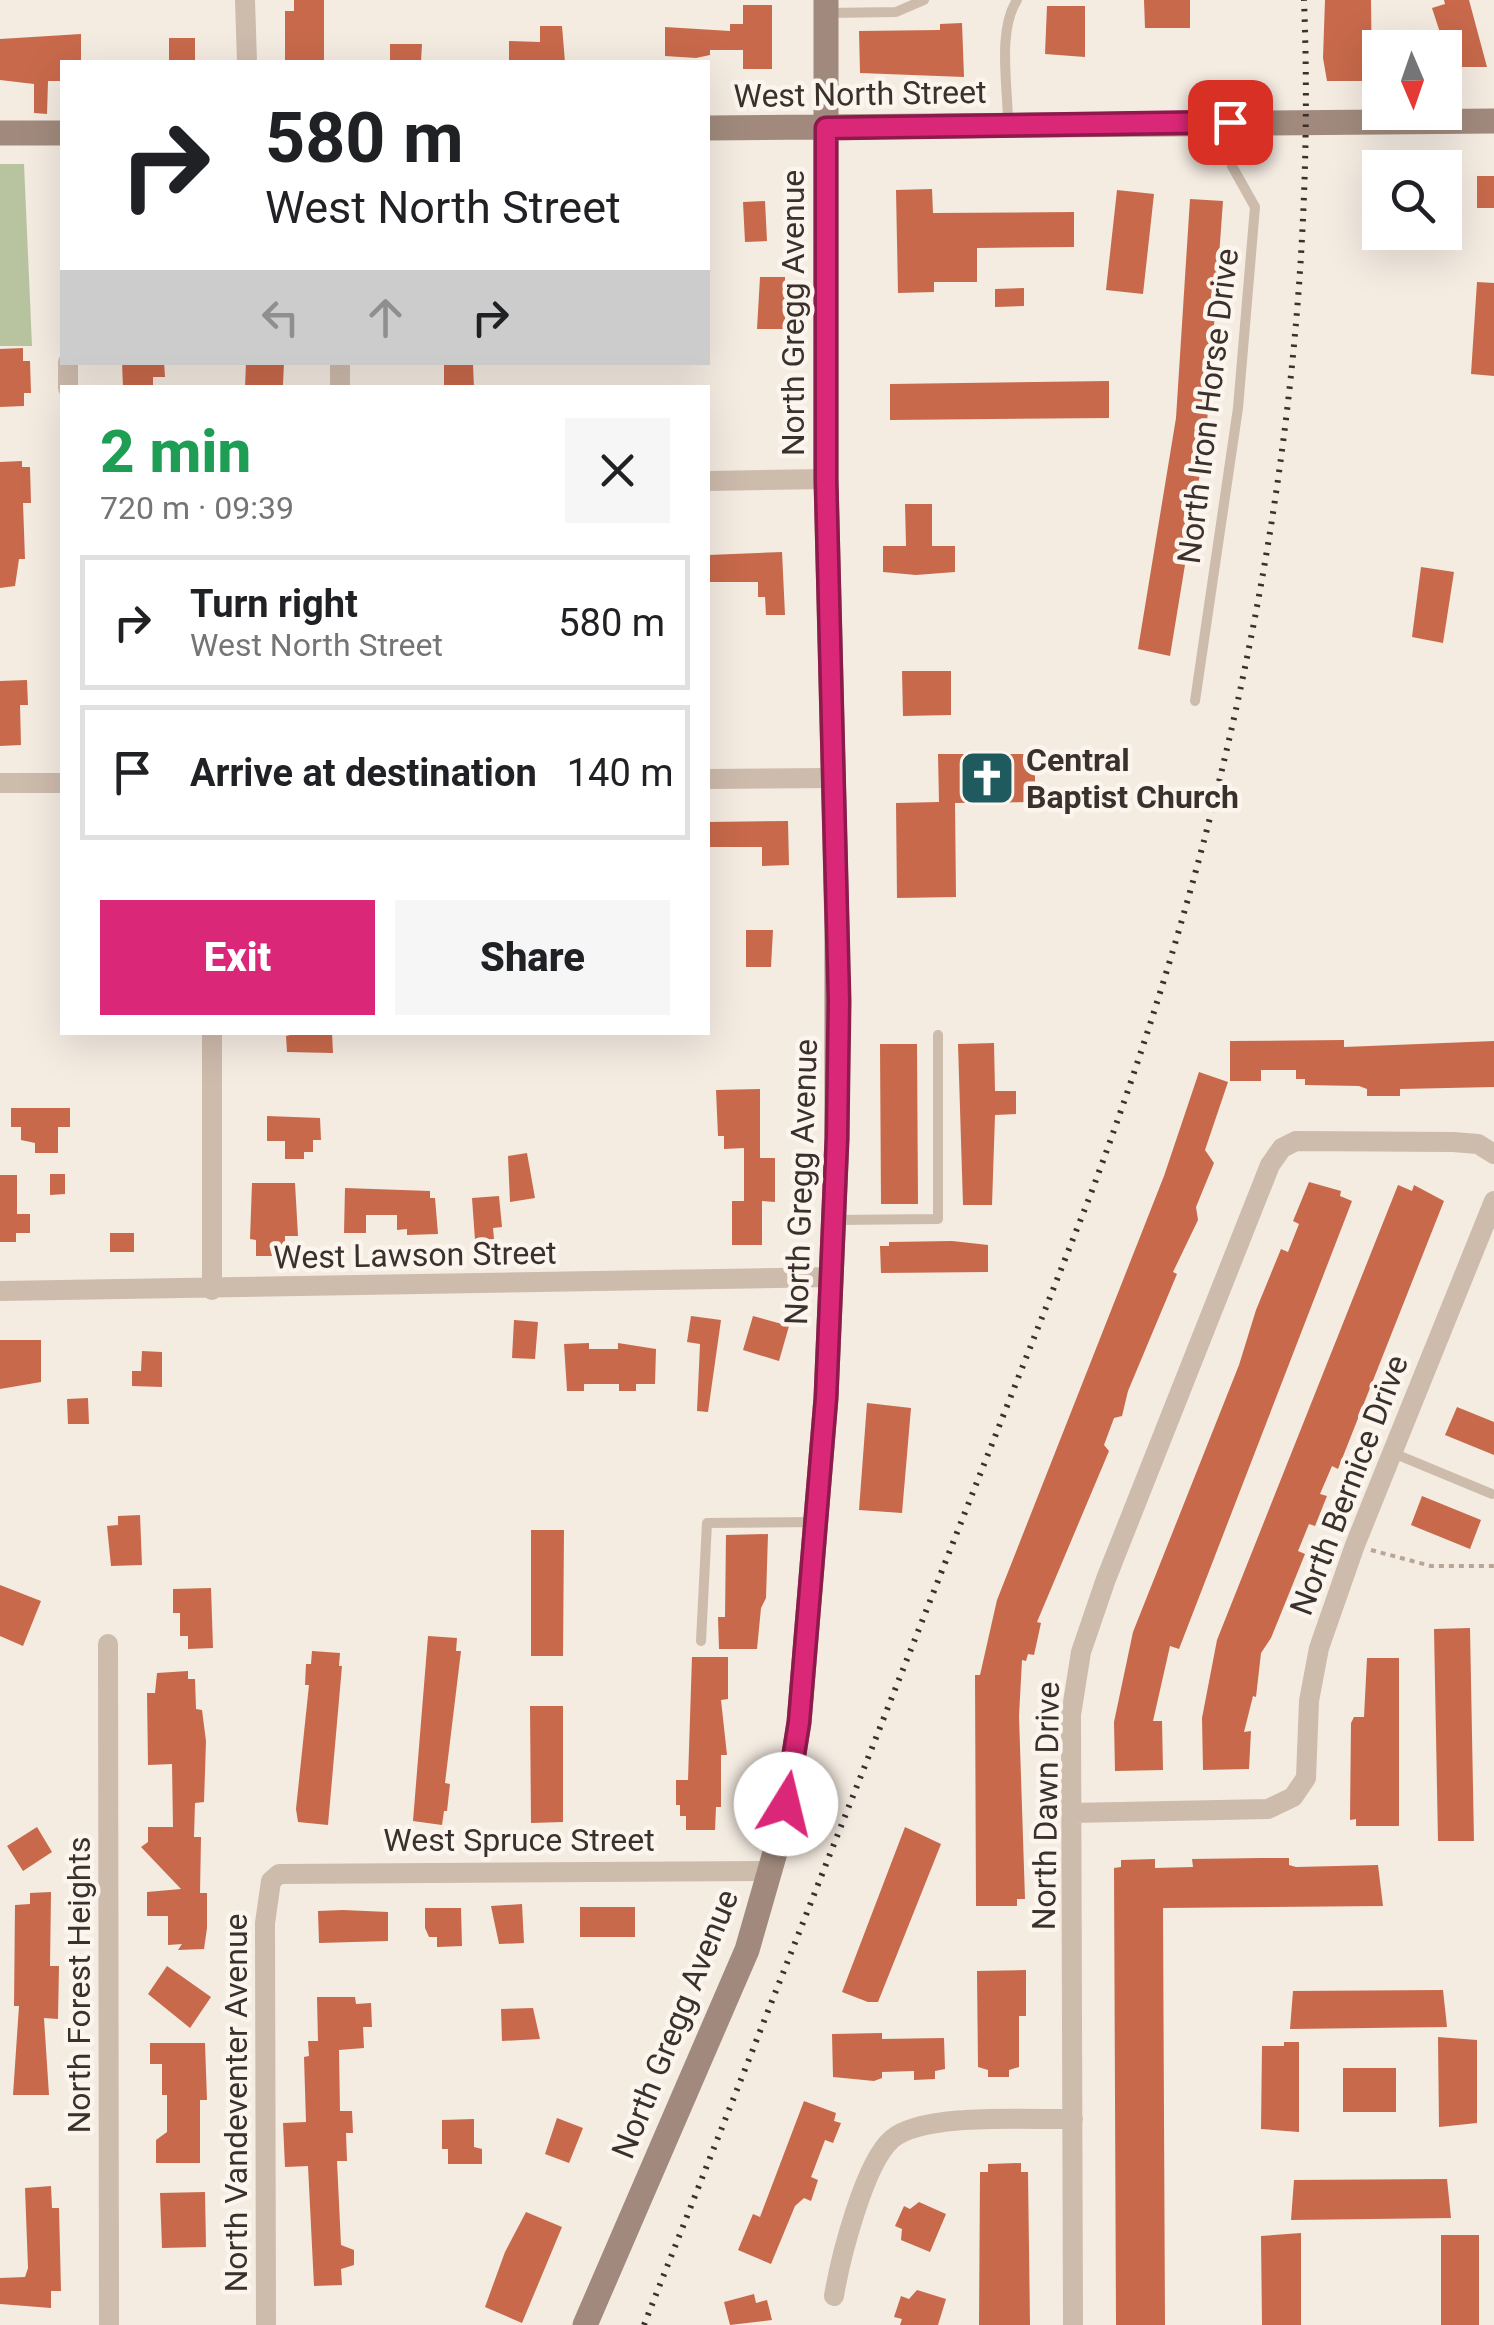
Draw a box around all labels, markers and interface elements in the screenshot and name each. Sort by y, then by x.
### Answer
north arrow [1362,30,1462,130]
map controls [1362,30,1462,250]
street label: West North Street [733,73,987,115]
pin [1188,80,1273,165]
icon: arrive [1203,95,1258,150]
text: 580 m [265,97,464,179]
icon: right [100,100,230,230]
button: search [1362,150,1462,250]
street label: North Gregg Avenue [774,170,812,456]
text: West North Street [265,181,621,234]
street label: North Iron Horse Drive [1170,246,1246,566]
icon: left [253,290,308,345]
icon: ahead [358,290,413,345]
icon: right [463,290,518,345]
text: 2 min [100,416,251,487]
button: close [565,418,670,523]
text: 720 m · 09:39 [100,489,294,527]
text: Turn right [190,582,358,626]
icon: right [105,595,160,650]
text: 580 m [558,601,665,645]
text: West North Street [190,626,443,664]
place label: Central Baptist Church [1026,741,1239,816]
icon: arrive [105,745,160,800]
church icon: Central Baptist Church [957,748,1017,808]
text: Arrive at destination [190,751,537,795]
text: 140 m [567,751,674,795]
button: Exit [100,900,375,1015]
button: Share [395,900,670,1015]
street label: North Gregg Avenue [777,1038,825,1326]
street label: West Lawson Street [273,1234,557,1276]
street label: North Bernice Drive [1282,1350,1416,1620]
street label: North Dawn Drive [1025,1681,1067,1931]
position arrow [734,1752,838,1856]
street label: West Spruce Street [383,1821,655,1859]
street label: North Forest Heights [60,1837,98,2133]
street label: North Gregg Avenue [604,1884,746,2164]
street label: North Vandeventer Avenue [217,1913,255,2293]

